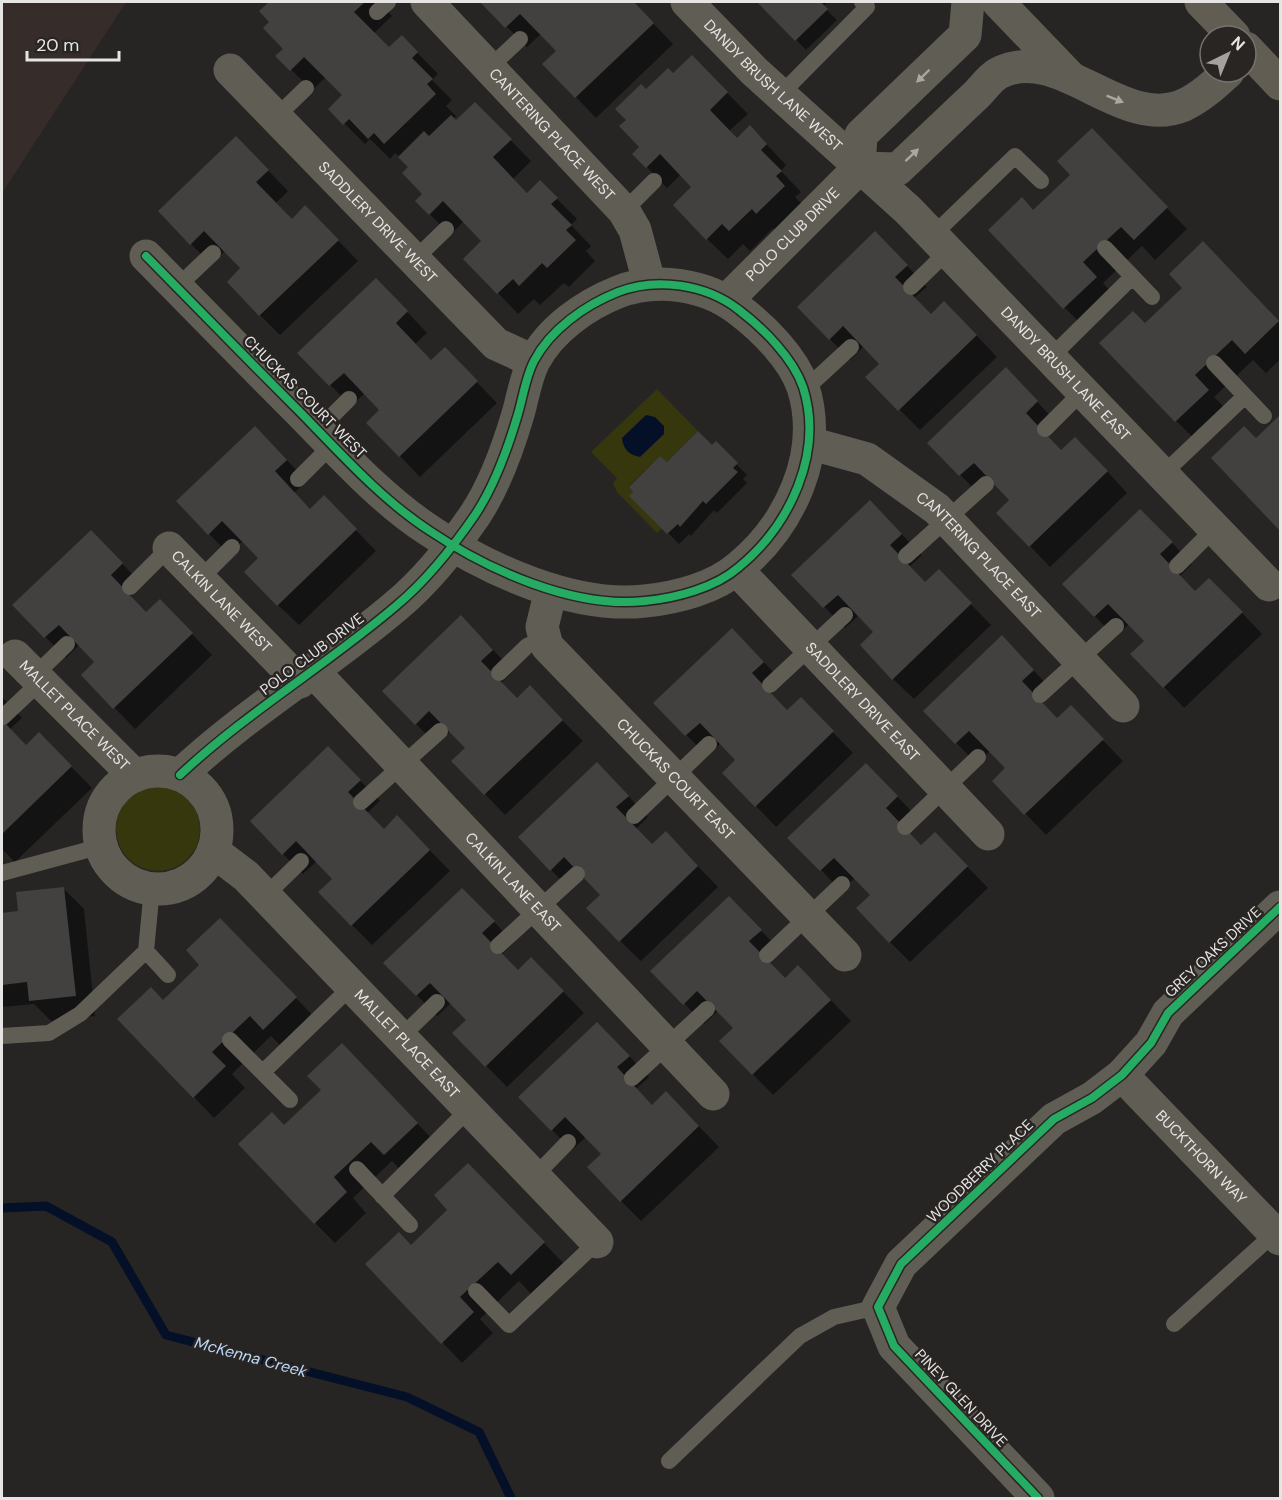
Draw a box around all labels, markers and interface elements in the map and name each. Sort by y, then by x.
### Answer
street label: DANDY BRUSH LANE WEST [699,15,847,156]
scale bar [27,24,118,62]
north arrow [1198,24,1258,84]
text: N [1226,32,1249,55]
text: 20 m [36,33,79,57]
street label: CANTERING PLACE WEST [485,64,619,205]
one-way arrow [915,69,930,83]
one-way arrow [1107,94,1125,104]
one-way arrow [905,149,919,163]
street label: SADDLERY DRIVE WEST [314,157,441,287]
street label: POLO CLUB DRIVE [741,183,844,286]
street label: DANDY BRUSH LANE EAST [996,302,1135,445]
street label: CHUCKAS COURT WEST [239,331,371,463]
street label: CANTERING PLACE EAST [912,487,1045,623]
street label: CALKIN LANE WEST [167,546,276,657]
street label: POLO CLUB DRIVE [256,608,368,700]
street label: SADDLERY DRIVE EAST [801,638,924,766]
street label: MALLET PLACE WEST [15,656,134,775]
street label: CHUCKAS COURT EAST [612,714,739,845]
street label: CALKIN LANE EAST [461,828,565,937]
street label: GREY OAKS DRIVE [1160,902,1266,1002]
street label: MALLET PLACE EAST [350,985,464,1103]
street label: BUCKTHORN WAY [1151,1106,1251,1209]
street label: WOODBERRY PLACE [923,1115,1037,1227]
water label: McKenna Creek [192,1332,310,1382]
street label: PINEY GLEN DRIVE [910,1345,1012,1451]

